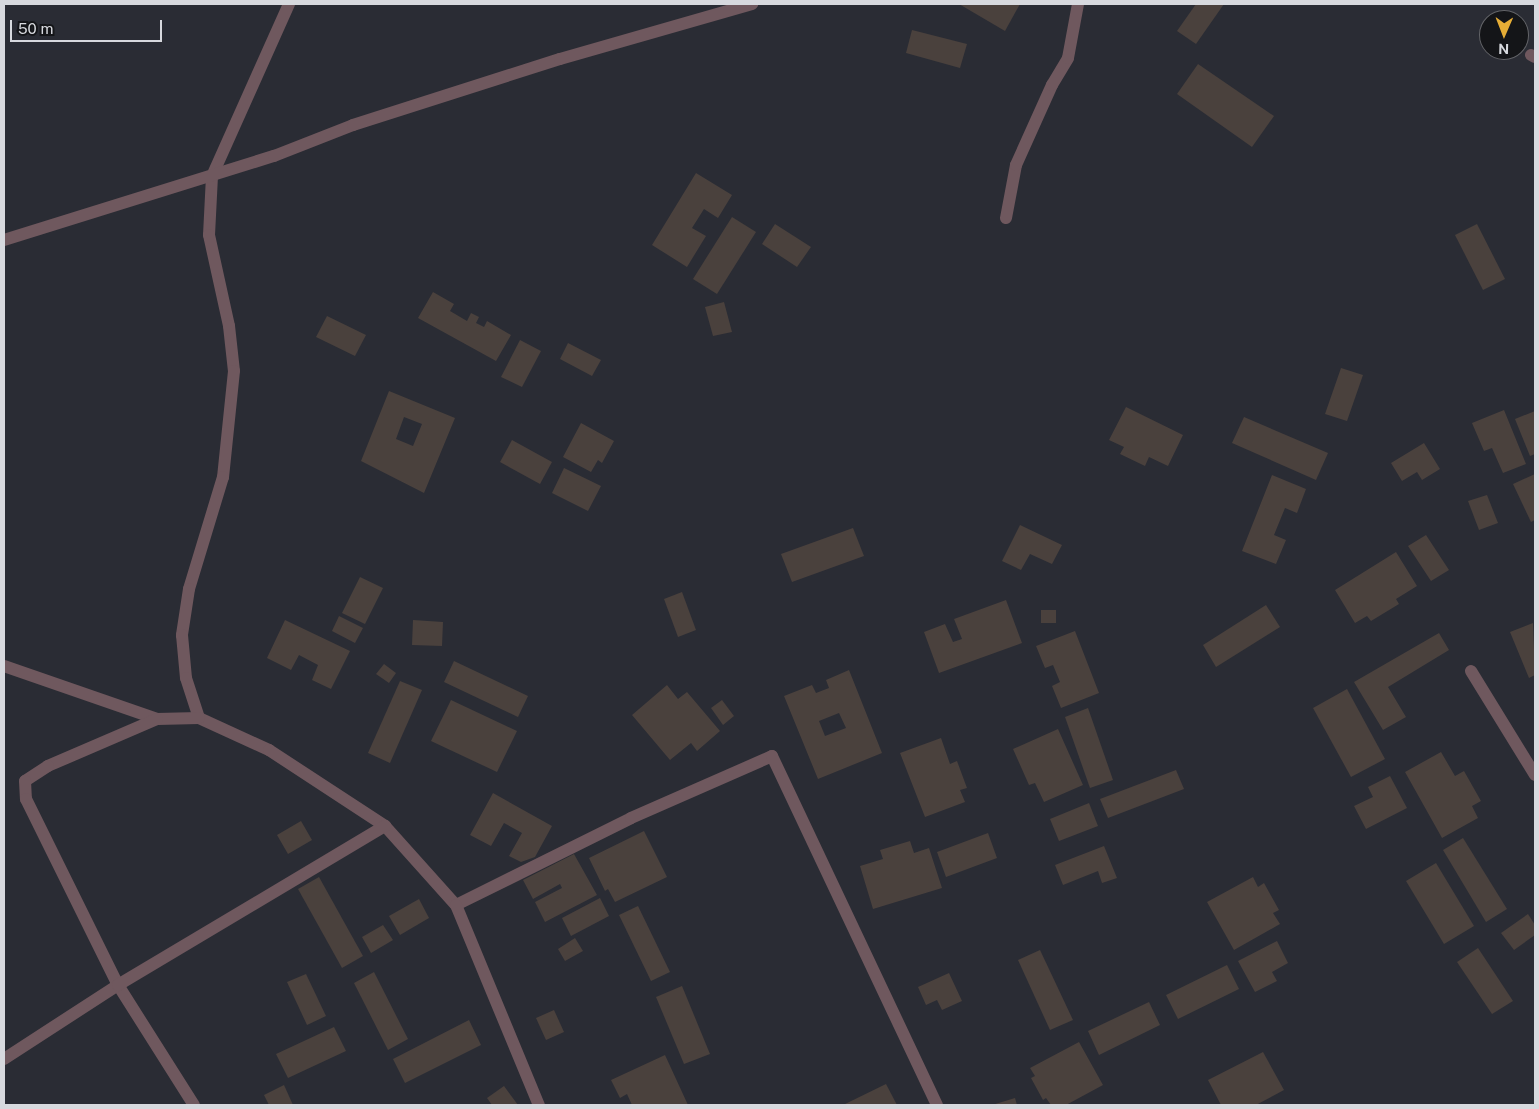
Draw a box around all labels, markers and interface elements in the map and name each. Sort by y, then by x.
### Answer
scale bar [12,10,165,42]
north arrow [1479,10,1529,60]
text: 50 m [18,20,53,37]
text: N [1498,41,1509,57]

